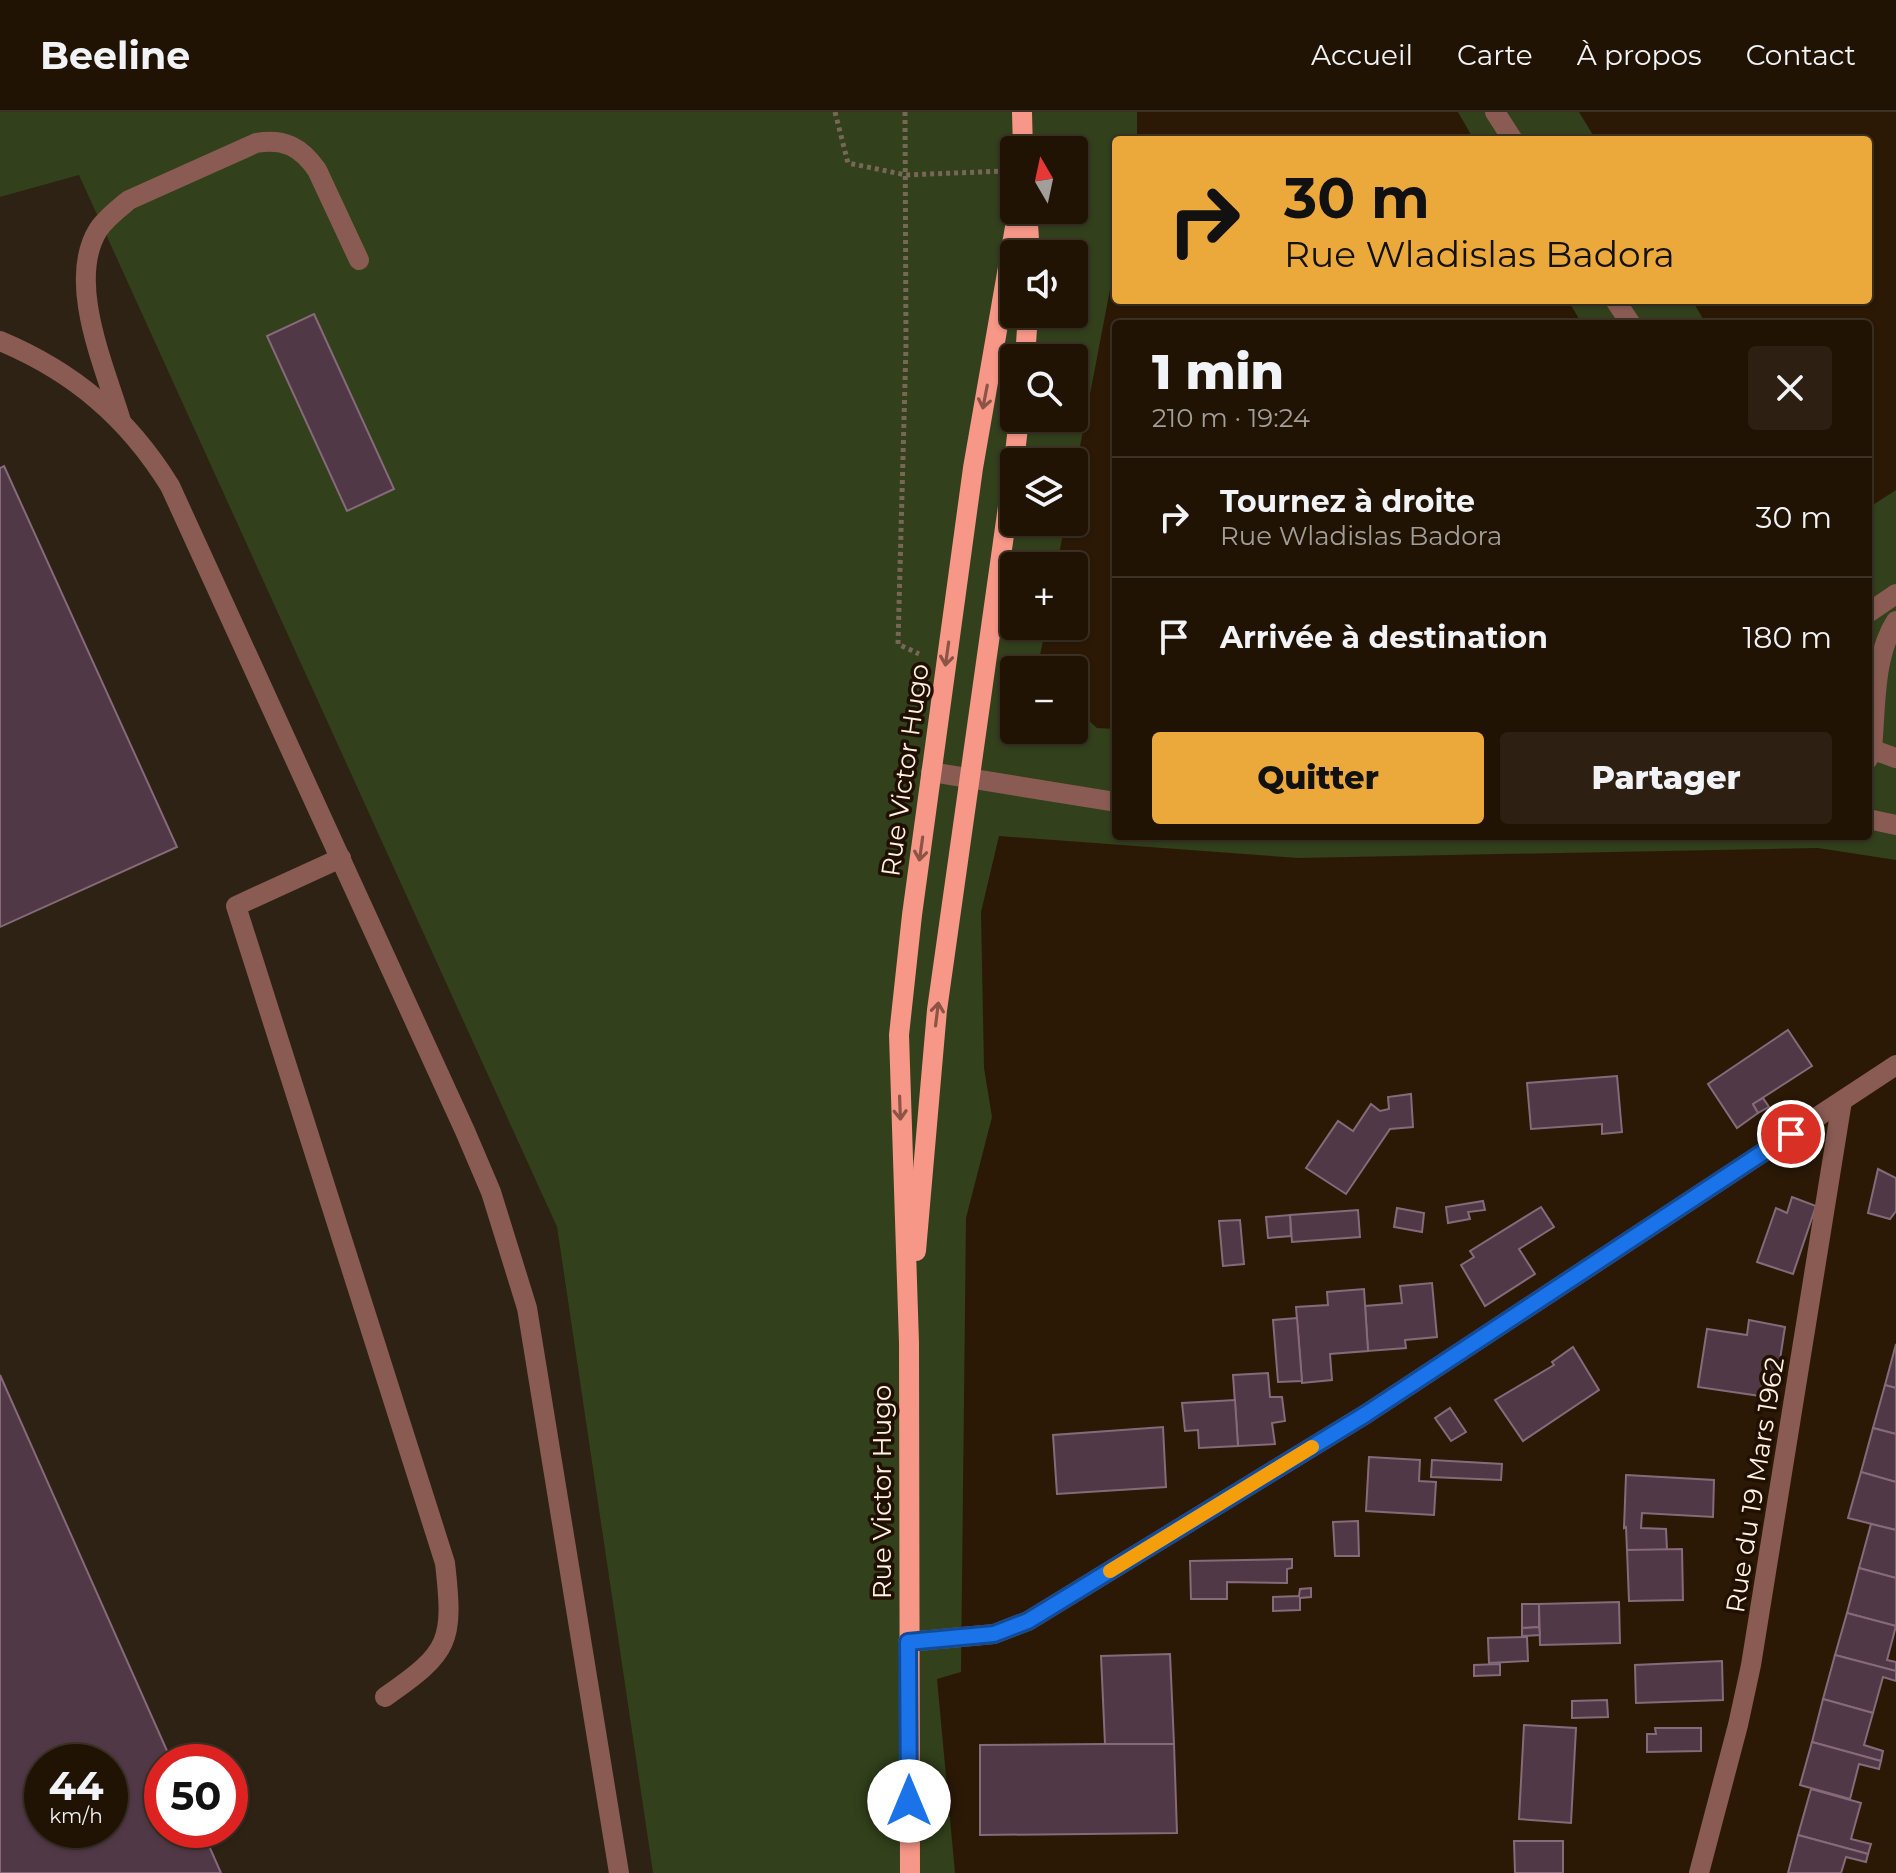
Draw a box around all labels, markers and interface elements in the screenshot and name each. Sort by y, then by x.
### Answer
text: Beeline [40,32,190,79]
text: Accueil [1311,38,1413,72]
text: Carte [1457,38,1533,72]
text: À propos [1577,38,1702,72]
text: Contact [1746,38,1856,72]
north arrow [1000,136,1088,224]
map controls [1000,136,1088,744]
text: 30 m [1284,164,1430,232]
icon: right [1152,168,1256,272]
text: Rue Wladislas Badora [1284,232,1675,276]
button: sound [1000,240,1088,328]
text: 1 min [1152,343,1284,401]
button: search [1000,344,1088,432]
button: close [1748,346,1832,430]
one-way arrow [977,384,992,409]
text: 210 m · 19:24 [1152,402,1310,434]
button: layers [1000,448,1088,536]
text: Tournez à droite [1220,483,1475,520]
icon: right [1152,495,1196,539]
text: 30 m [1756,499,1832,536]
text: Rue Wladislas Badora [1220,520,1502,552]
button: + [1000,552,1088,640]
icon: arrive [1152,615,1196,659]
text: Arrivée à destination [1220,619,1548,656]
text: 180 m [1742,619,1832,656]
one-way arrow [939,641,954,666]
button: − [1000,656,1088,744]
street label: Rue Victor Hugo [874,662,936,878]
button: Quitter [1152,732,1484,824]
button: Partager [1500,732,1832,824]
one-way arrow [913,836,928,862]
one-way arrow [929,1001,944,1028]
one-way arrow [892,1094,908,1121]
pin [1757,1100,1825,1168]
icon: arrive [1769,1112,1813,1156]
street label: Rue du 19 Mars 1962 [1719,1355,1791,1615]
street label: Rue Victor Hugo [866,1385,898,1599]
speed limit sign: 50 [144,1744,248,1848]
position arrow [867,1759,951,1843]
text: 44 [48,1761,104,1810]
text: km/h [49,1804,103,1828]

